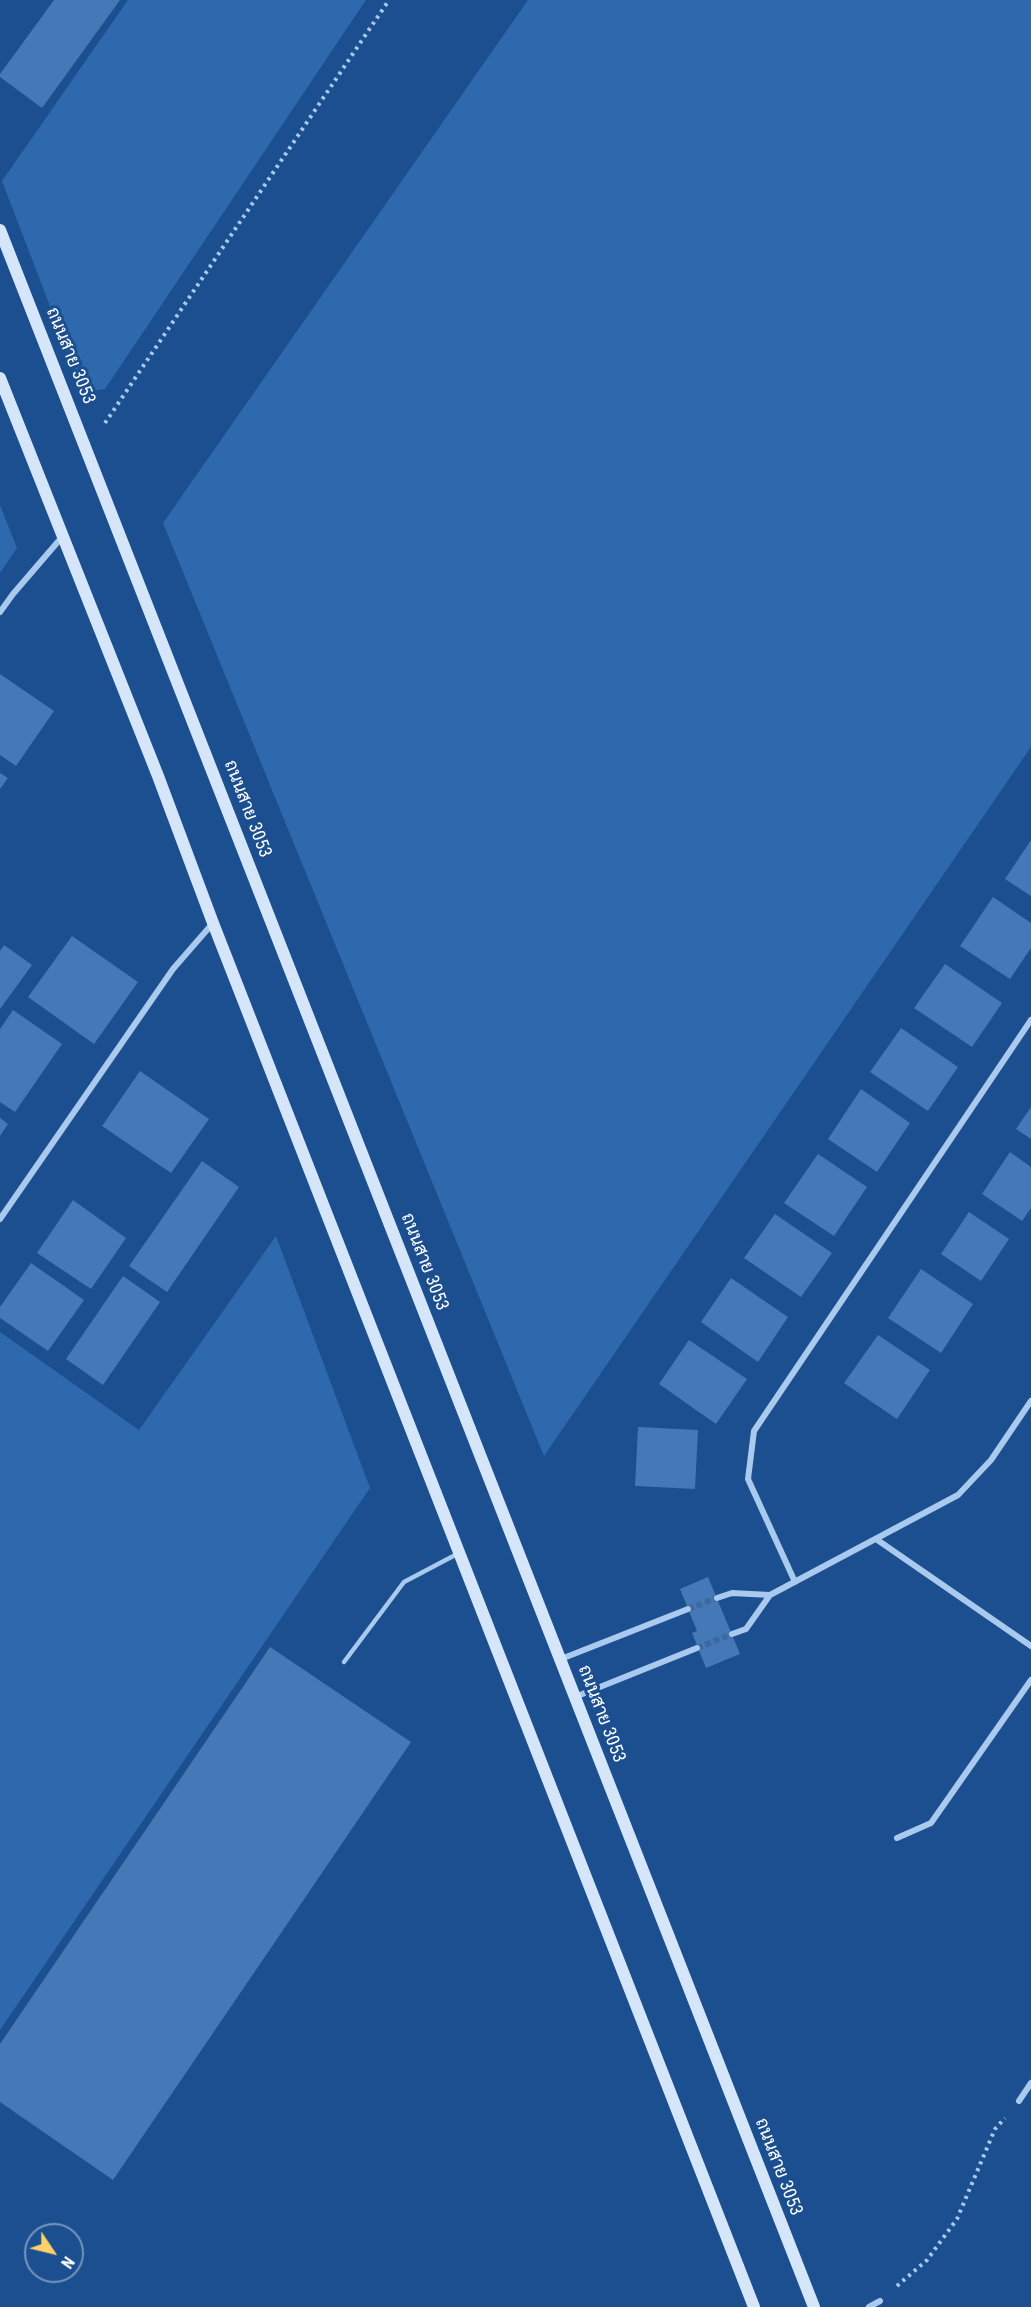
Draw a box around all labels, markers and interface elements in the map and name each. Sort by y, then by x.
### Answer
street label: ถนนสาย 3053 [41,304,99,408]
street label: ถนนสาย 3053 [219,757,275,861]
street label: ถนนสาย 3053 [396,1210,452,1314]
street label: ถนนสาย 3053 [573,1662,629,1766]
street label: ถนนสาย 3053 [750,2115,806,2219]
north arrow [24,2223,84,2283]
text: N [57,2253,78,2272]

